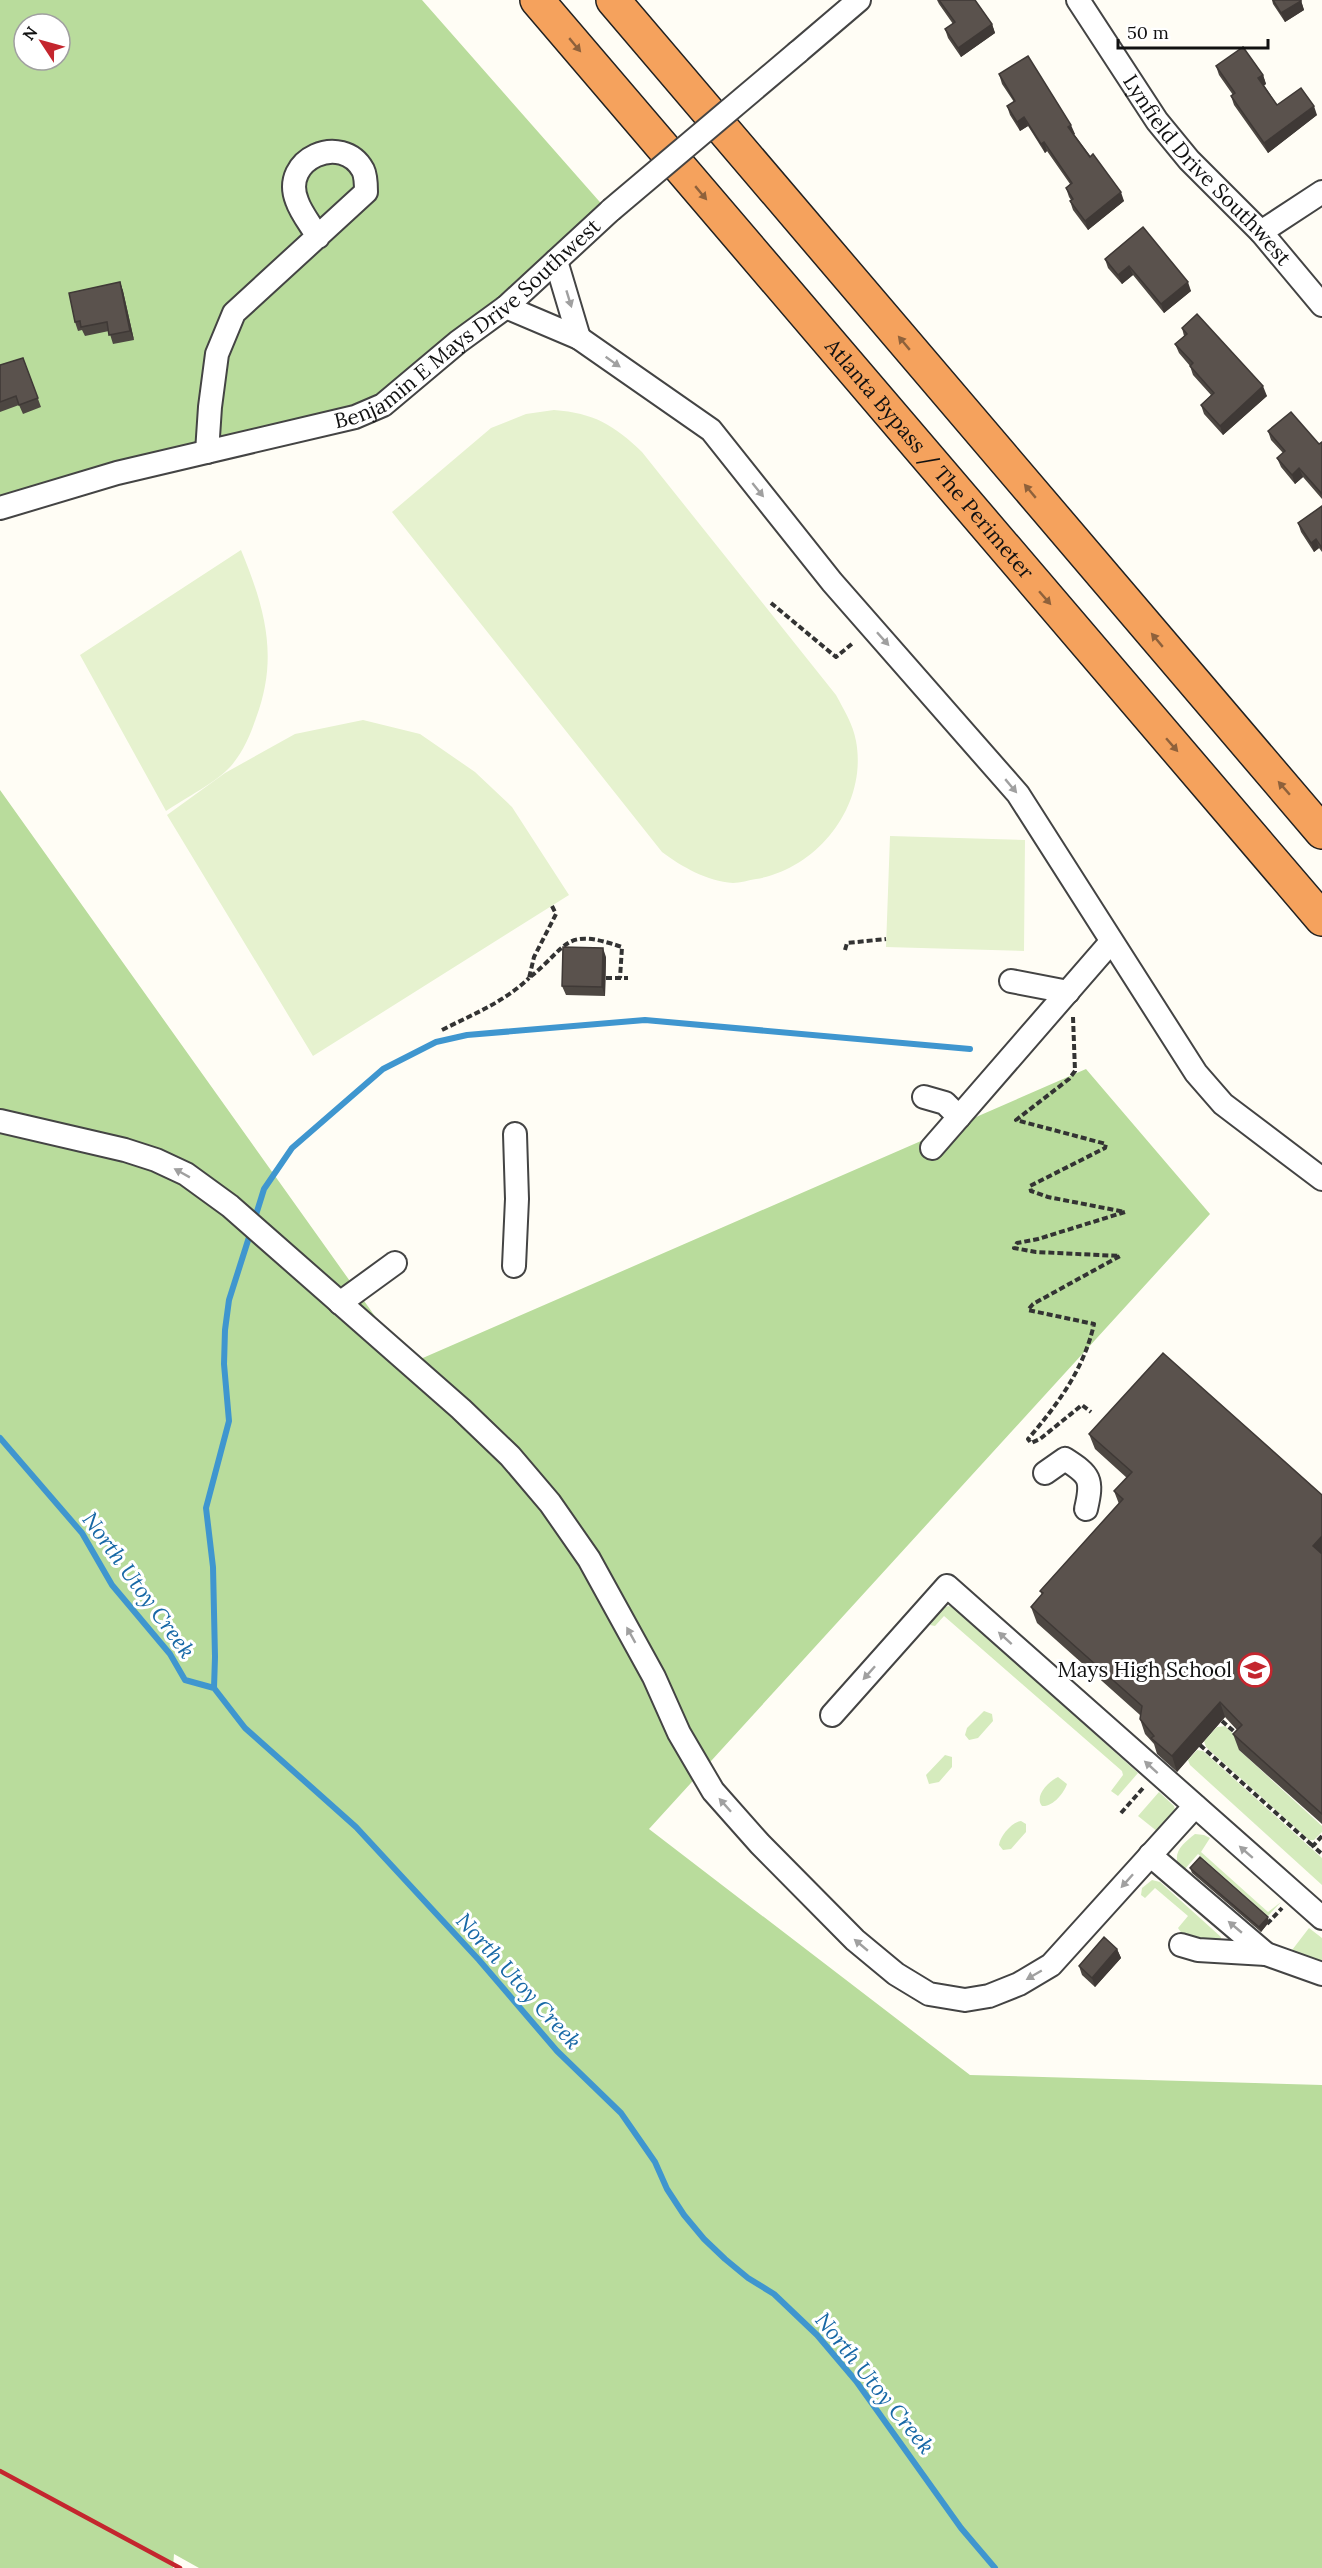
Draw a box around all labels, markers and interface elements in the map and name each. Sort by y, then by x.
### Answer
north arrow [12,12,72,72]
scale bar [1118,12,1268,50]
text: 50 m [1127,21,1169,44]
text: N [18,22,42,44]
one-way arrow [568,37,581,53]
street label: Lynfield Drive Southwest [1117,69,1298,272]
one-way arrow [694,185,707,200]
street label: Benjamin E Mays Drive Southwest [331,212,606,434]
one-way arrow [565,290,574,308]
street label: Atlanta Bypass / The Perimeter [819,332,1040,585]
one-way arrow [898,336,911,351]
one-way arrow [605,356,621,368]
one-way arrow [752,482,764,497]
one-way arrow [1024,484,1037,499]
one-way arrow [1038,590,1051,605]
one-way arrow [876,632,890,647]
one-way arrow [1151,633,1164,648]
one-way arrow [1165,737,1178,752]
one-way arrow [1005,778,1018,794]
one-way arrow [1277,780,1290,796]
one-way arrow [173,1168,190,1178]
water label: North Utoy Creek [76,1506,202,1664]
one-way arrow [626,1626,636,1643]
one-way arrow [998,1631,1013,1645]
school or university icon: Mays High School [1237,1652,1273,1688]
place label: Mays High School [1057,1656,1232,1683]
one-way arrow [862,1665,876,1680]
one-way arrow [1144,1761,1159,1774]
one-way arrow [718,1797,732,1812]
one-way arrow [1239,1845,1254,1859]
one-way arrow [1120,1873,1134,1888]
water label: North Utoy Creek [450,1907,588,2055]
one-way arrow [1227,1921,1243,1934]
one-way arrow [853,1938,869,1951]
one-way arrow [1026,1969,1042,1980]
water label: North Utoy Creek [809,2306,941,2460]

